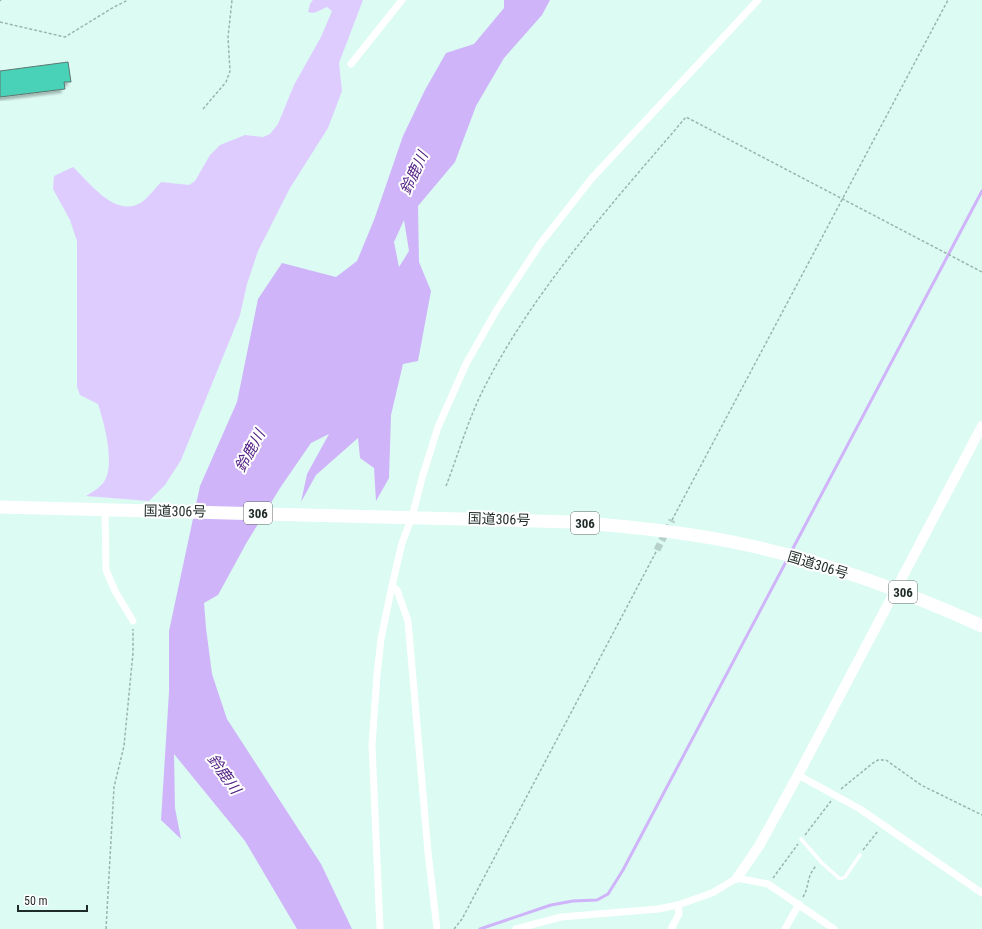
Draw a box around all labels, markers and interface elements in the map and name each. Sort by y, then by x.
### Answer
water label: 鈴鹿川 [396,147,433,197]
water label: 鈴鹿川 [231,425,270,475]
street label: 国道306号 [143,502,207,520]
road number: 306 [244,502,272,524]
street label: 国道306号 [467,510,531,528]
road number: 306 [571,512,599,534]
street label: 国道306号 [786,548,850,582]
road number: 306 [889,581,917,603]
water label: 鈴鹿川 [203,751,246,799]
scale bar [18,887,87,913]
text: 50 m [24,894,48,908]

